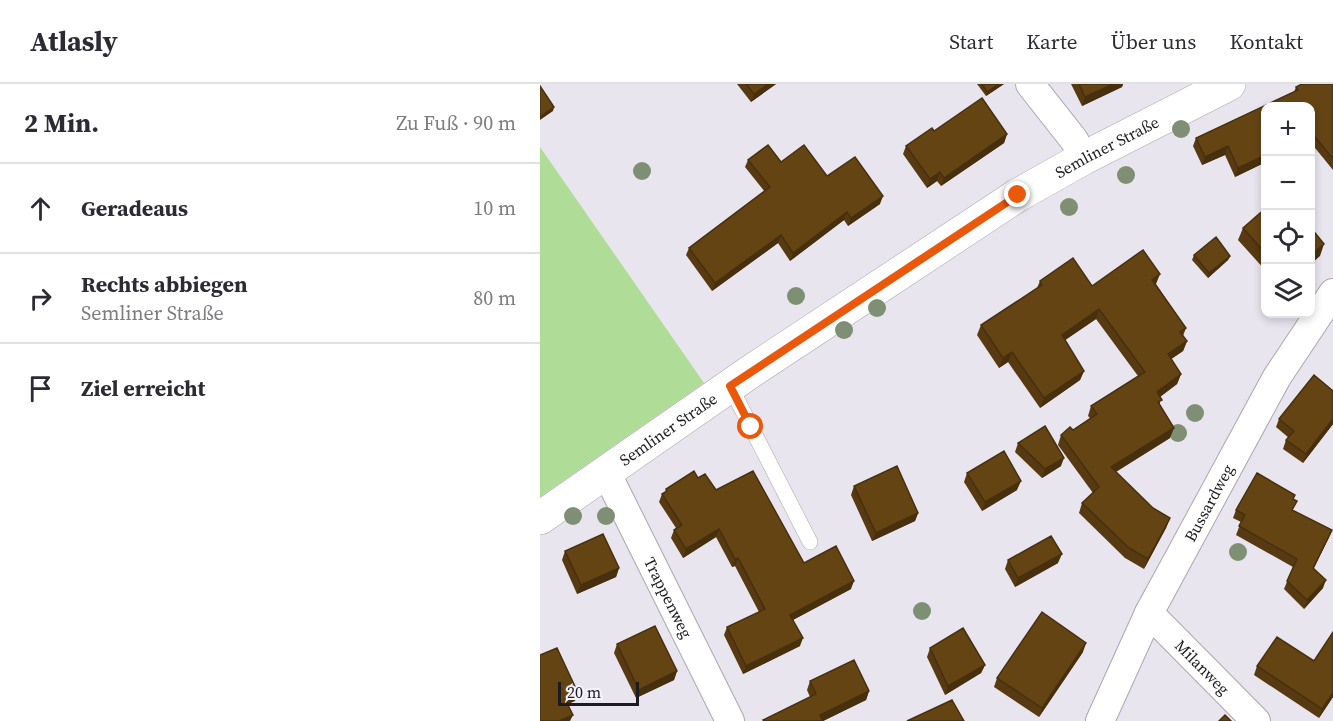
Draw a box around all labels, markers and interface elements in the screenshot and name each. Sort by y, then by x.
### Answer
text: Atlasly [30,22,118,60]
text: Start [949,27,993,56]
text: Karte [1026,27,1077,56]
text: Über uns [1110,27,1196,56]
text: Kontakt [1229,27,1303,56]
map controls [1261,102,1315,318]
button: + [1261,102,1315,156]
text: 2 Min. [24,105,99,141]
text: Zu Fuß · 90 m [396,109,516,137]
street label: Semliner Straße [1051,111,1163,183]
button: − [1261,156,1315,210]
route end [1004,181,1030,207]
icon: ahead [24,192,57,225]
text: Geradeaus [81,193,188,223]
text: 10 m [473,194,516,222]
button: locate [1261,210,1315,264]
button: layers [1261,264,1315,318]
text: Rechts abbiegen [81,269,248,299]
icon: right [24,282,57,315]
text: 80 m [473,284,516,312]
text: Semliner Straße [81,299,224,327]
icon: arrive [24,372,57,405]
text: Ziel erreicht [81,373,205,403]
street label: Semliner Straße [615,387,721,471]
route start [737,413,763,439]
street label: Bussardweg [1179,460,1239,545]
street label: Trappenweg [639,553,698,642]
street label: Milanweg [1170,635,1235,699]
scale bar [558,679,639,706]
text: 20 m [567,681,601,703]

